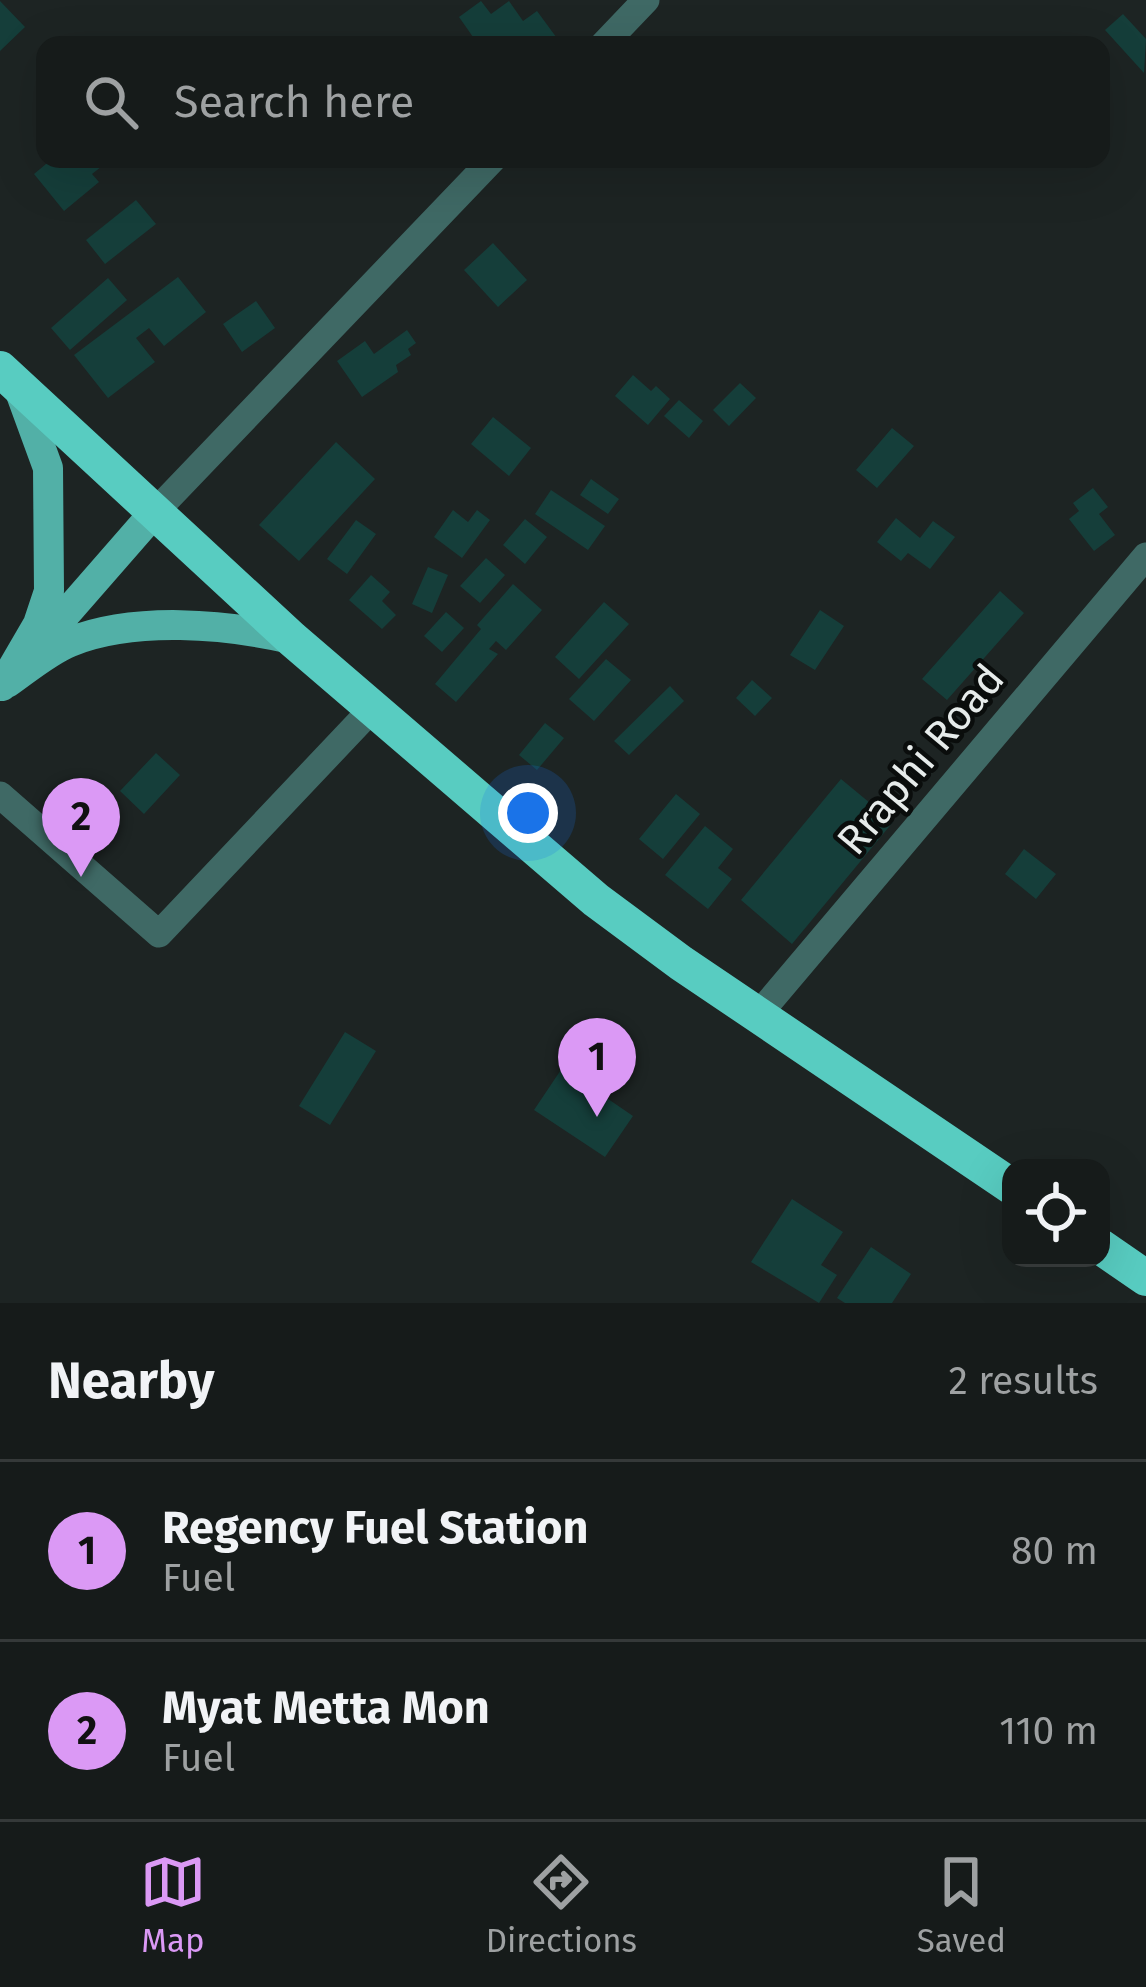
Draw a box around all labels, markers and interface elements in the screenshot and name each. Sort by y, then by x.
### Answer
search box [36,36,1110,168]
icon: search [78,69,144,135]
text: Search here [174,75,414,129]
street label: Rraphi Road [827,655,1015,865]
pin: 2 [42,778,120,877]
your location [498,783,558,843]
pin: 1 [558,1018,636,1117]
map controls [1002,1159,1110,1267]
button: locate [1002,1159,1110,1267]
text: Nearby [48,1350,214,1412]
text: 2 results [949,1358,1098,1404]
text: Regency Fuel Station [162,1501,589,1555]
text: 1 [78,1528,96,1574]
text: 80 m [1011,1528,1098,1574]
text: Fuel [162,1555,235,1601]
text: Myat Metta Mon [162,1681,490,1735]
text: 2 [77,1708,97,1754]
text: 110 m [999,1708,1098,1754]
text: Fuel [162,1735,235,1781]
tab: Map [140,1849,206,1961]
tab: Directions [486,1849,637,1961]
tab: Saved [917,1849,1006,1961]

